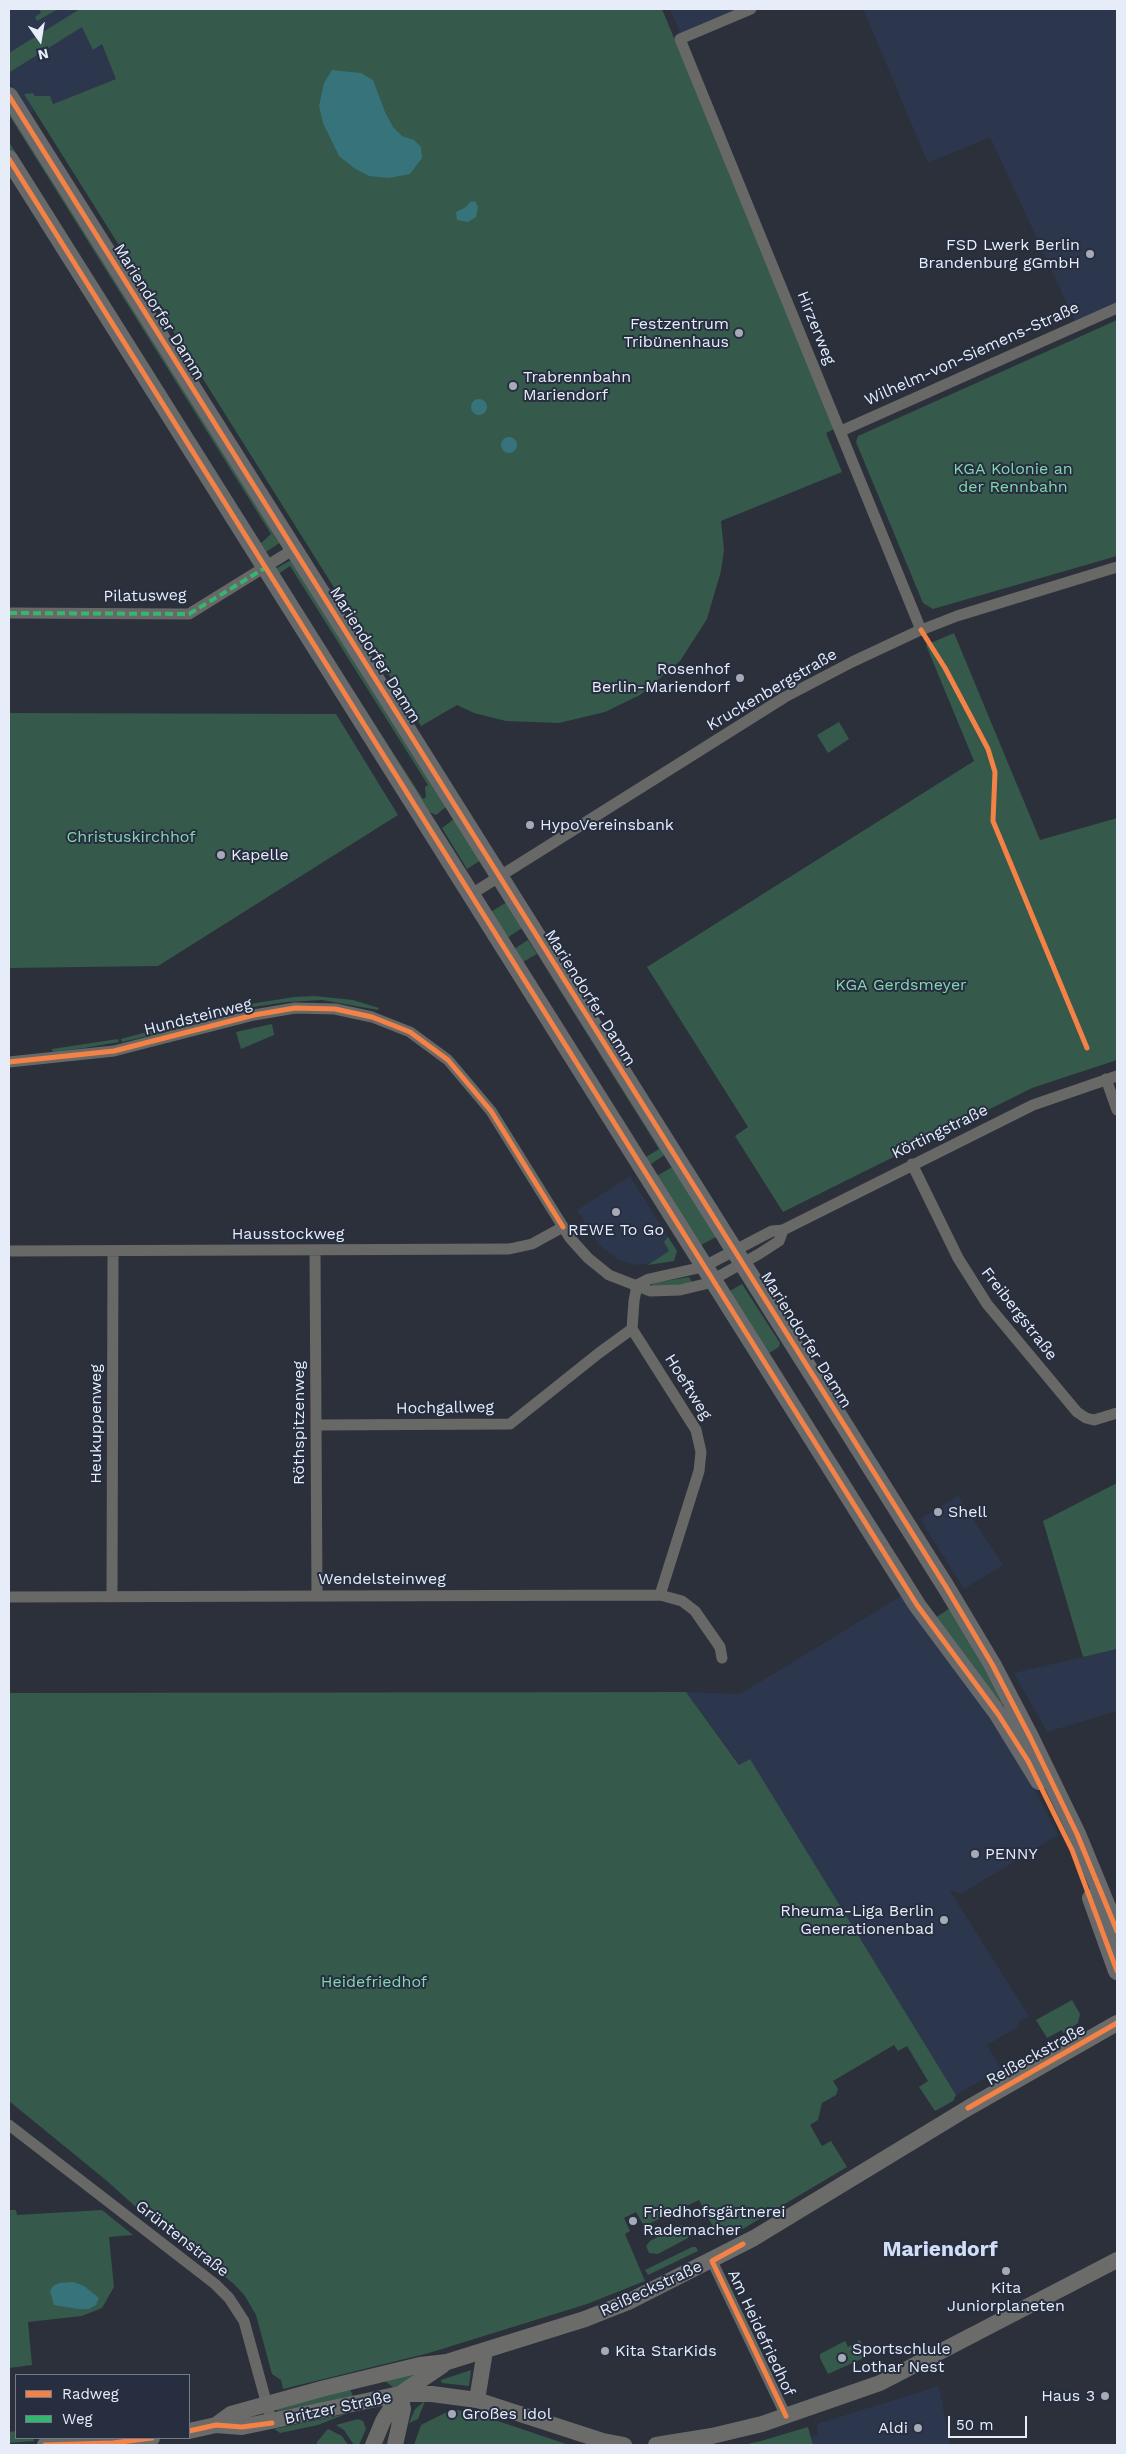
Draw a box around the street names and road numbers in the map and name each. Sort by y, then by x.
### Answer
street label: Mariendorfer Damm [109,240,209,384]
street label: Hirzerweg [793,288,839,368]
street label: Wilhelm-von-Siemens-Straße [862,298,1082,410]
street label: Mariendorfer Damm [325,583,425,727]
street label: Pilatusweg [103,586,187,606]
street label: Kruckenbergstraße [703,645,841,735]
street label: Mariendorfer Damm [540,926,640,1070]
street label: Hundsteinweg [142,994,254,1040]
street label: Körtingstraße [889,1100,991,1164]
street label: Hausstockweg [232,1224,344,1244]
street label: Freibergstraße [977,1264,1061,1364]
street label: Mariendorfer Damm [756,1268,856,1412]
street label: Hoeftweg [660,1351,716,1423]
street label: Röthspitzenweg [289,1361,309,1485]
street label: Heukuppenweg [86,1364,106,1484]
street label: Hochgallweg [396,1398,494,1418]
street label: Wendelsteinweg [318,1569,446,1589]
street label: Reißeckstraße [983,2020,1089,2090]
street label: Grüntenstraße [131,2197,233,2281]
street label: Reißeckstraße [597,2257,705,2321]
street label: Am Heidefriedhof [723,2267,799,2399]
street label: Britzer Straße [283,2387,393,2429]

